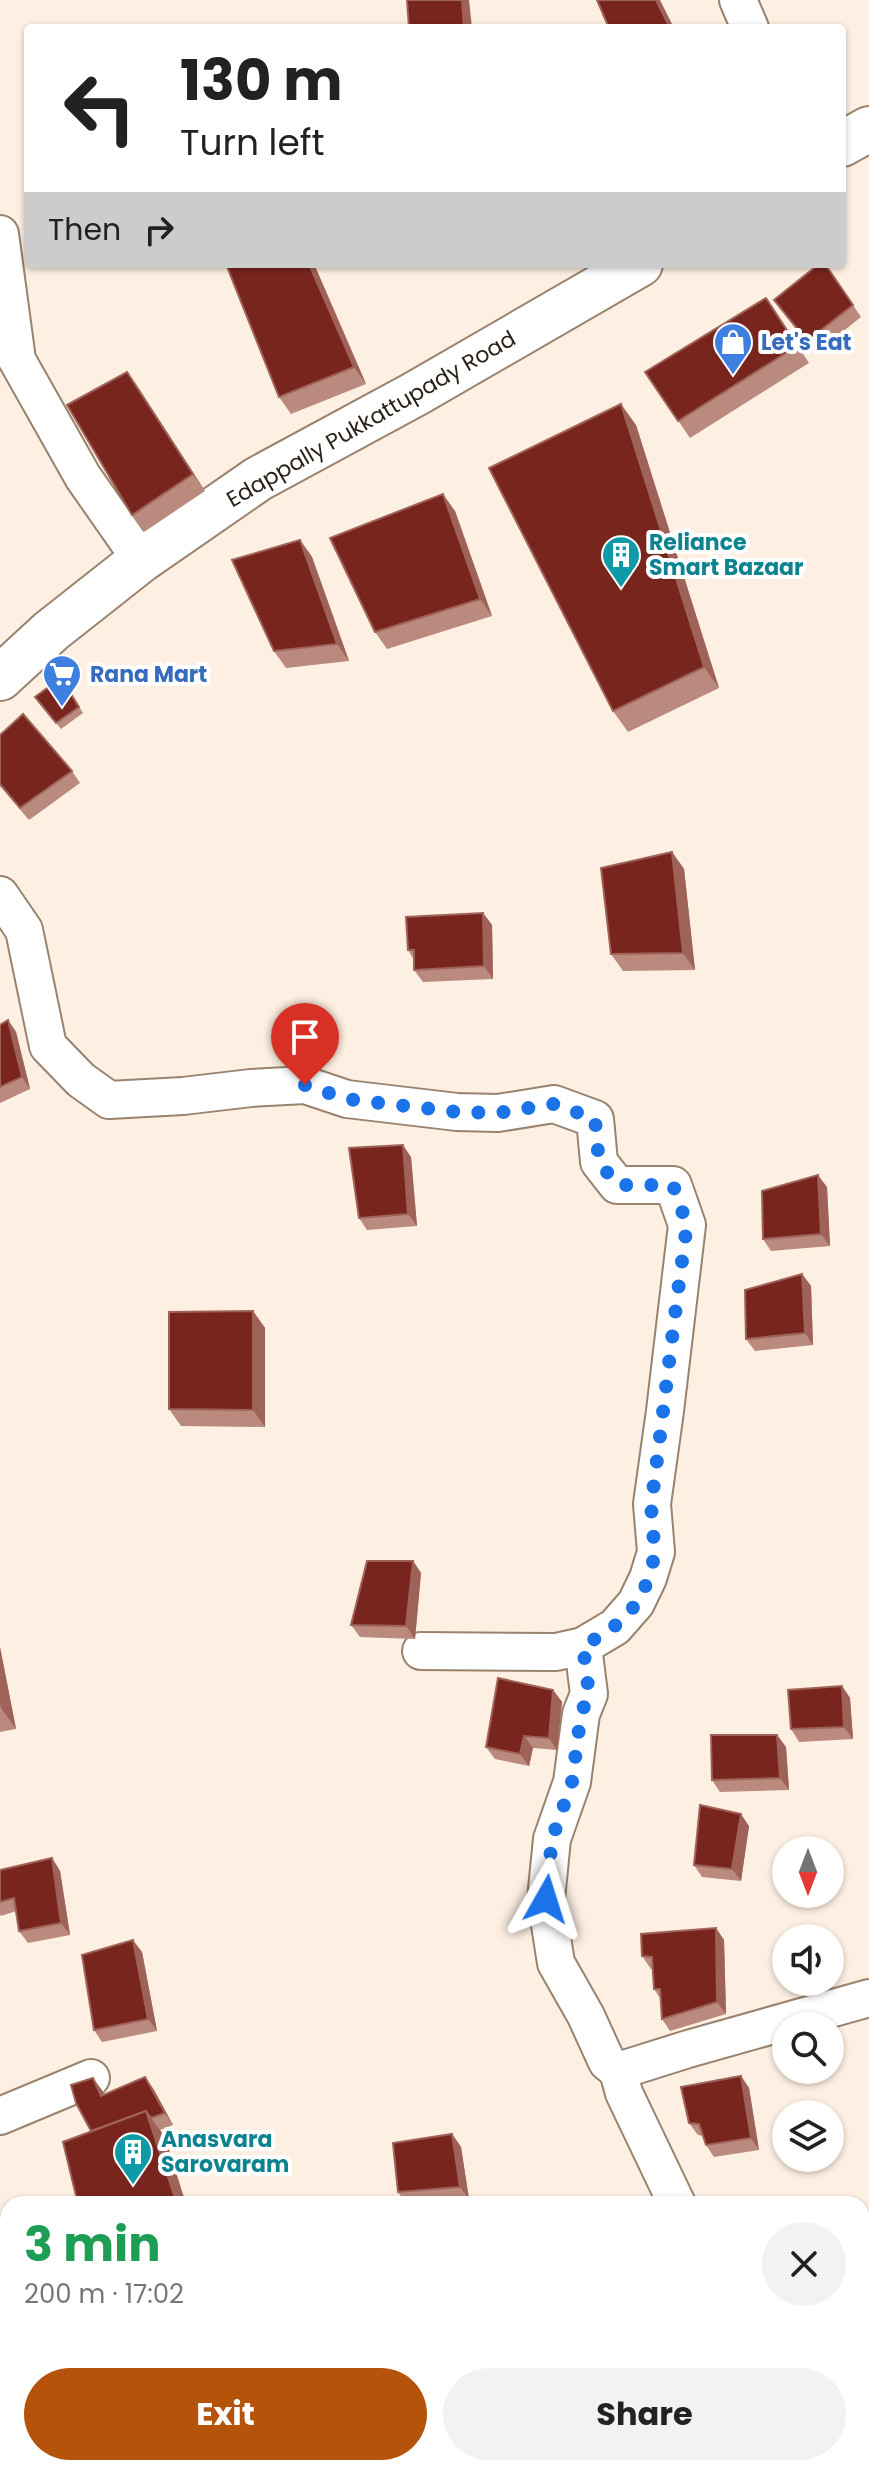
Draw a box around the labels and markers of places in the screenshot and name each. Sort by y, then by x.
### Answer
shop icon: Let's Eat [712,321,754,376]
place label: Let's Eat [761,327,852,358]
place label: Reliance Smart Bazaar [649,527,803,583]
building icon: Reliance Smart Bazaar [600,534,642,589]
supermarket icon: Rana Mart [41,653,83,708]
place label: Rana Mart [90,659,207,690]
pin [271,1003,339,1085]
place label: Anasvara Sarovaram [161,2124,289,2180]
building icon: Anasvara Sarovaram [112,2131,154,2186]

